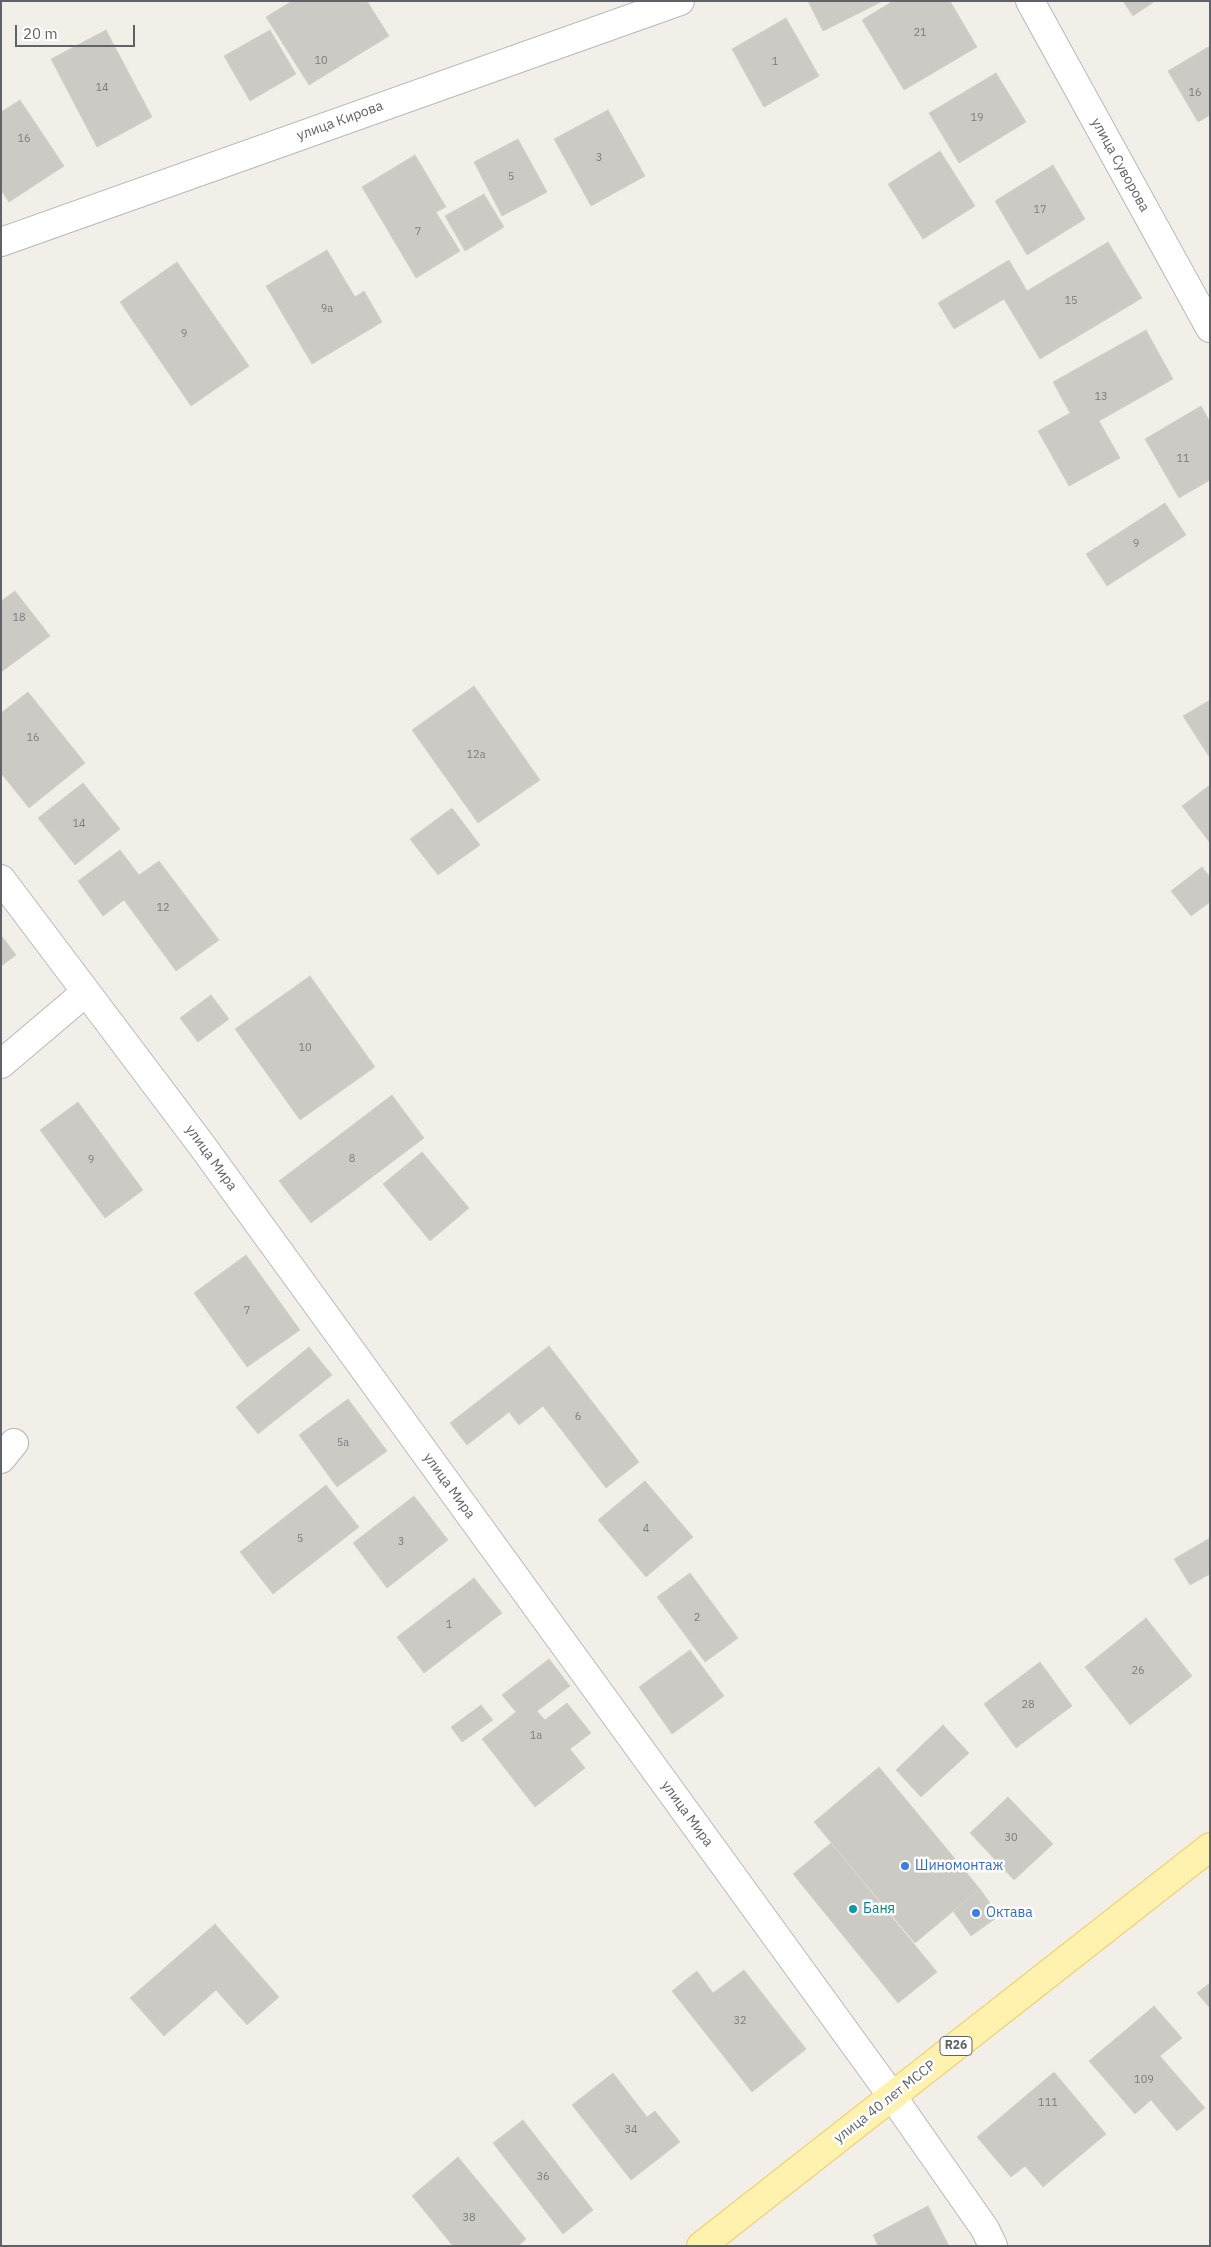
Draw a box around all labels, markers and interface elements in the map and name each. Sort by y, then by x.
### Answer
scale bar [18,15,138,47]
text: 20 m [23,24,58,43]
house number: 21 [913,26,927,40]
house number: 10 [314,54,328,68]
house number: 1 [772,55,778,69]
house number: 14 [95,81,109,95]
house number: 16 [1188,86,1202,100]
street label: улица Кирова [295,98,385,144]
house number: 19 [970,111,984,125]
street label: улица Суворова [1087,115,1153,215]
house number: 16 [17,132,31,146]
house number: 3 [596,151,602,165]
house number: 5 [508,170,514,184]
house number: 17 [1033,203,1047,217]
house number: 7 [415,225,421,239]
house number: 15 [1064,294,1078,308]
house number: 9а [321,302,333,316]
house number: 9 [181,327,187,341]
house number: 13 [1094,390,1108,404]
house number: 11 [1176,452,1190,466]
house number: 9 [1133,537,1139,551]
house number: 18 [12,611,26,625]
house number: 16 [26,731,40,745]
house number: 12а [466,748,486,762]
house number: 14 [72,817,86,831]
house number: 12 [156,901,170,915]
house number: 10 [298,1041,312,1055]
street label: улица Мира [181,1122,241,1194]
house number: 8 [349,1152,355,1166]
house number: 9 [88,1153,94,1167]
house number: 7 [244,1304,250,1318]
house number: 6 [575,1410,581,1424]
house number: 5а [337,1436,349,1450]
street label: улица Мира [419,1450,479,1522]
house number: 4 [643,1522,649,1536]
house number: 5 [297,1532,303,1546]
house number: 3 [398,1535,404,1549]
house number: 2 [694,1611,700,1625]
house number: 1 [446,1618,452,1632]
house number: 26 [1131,1664,1145,1678]
house number: 28 [1021,1698,1035,1712]
house number: 1а [530,1729,542,1743]
street label: улица Мира [657,1778,717,1850]
house number: 30 [1004,1831,1018,1845]
place label: Шиномонтаж [915,1858,1003,1874]
marker: Шиномонтаж [899,1860,911,1872]
place label: Баня [863,1901,895,1917]
marker: Баня [847,1903,859,1915]
place label: Октава [986,1905,1033,1921]
marker: Октава [970,1907,982,1919]
house number: 32 [733,2014,747,2028]
road number: R26 [940,2036,972,2056]
street label: улица 40 лет МССР [831,2057,939,2147]
house number: 109 [1134,2073,1154,2087]
house number: 111 [1038,2096,1058,2110]
house number: 34 [624,2123,638,2137]
house number: 36 [536,2170,550,2184]
house number: 38 [462,2211,476,2225]

